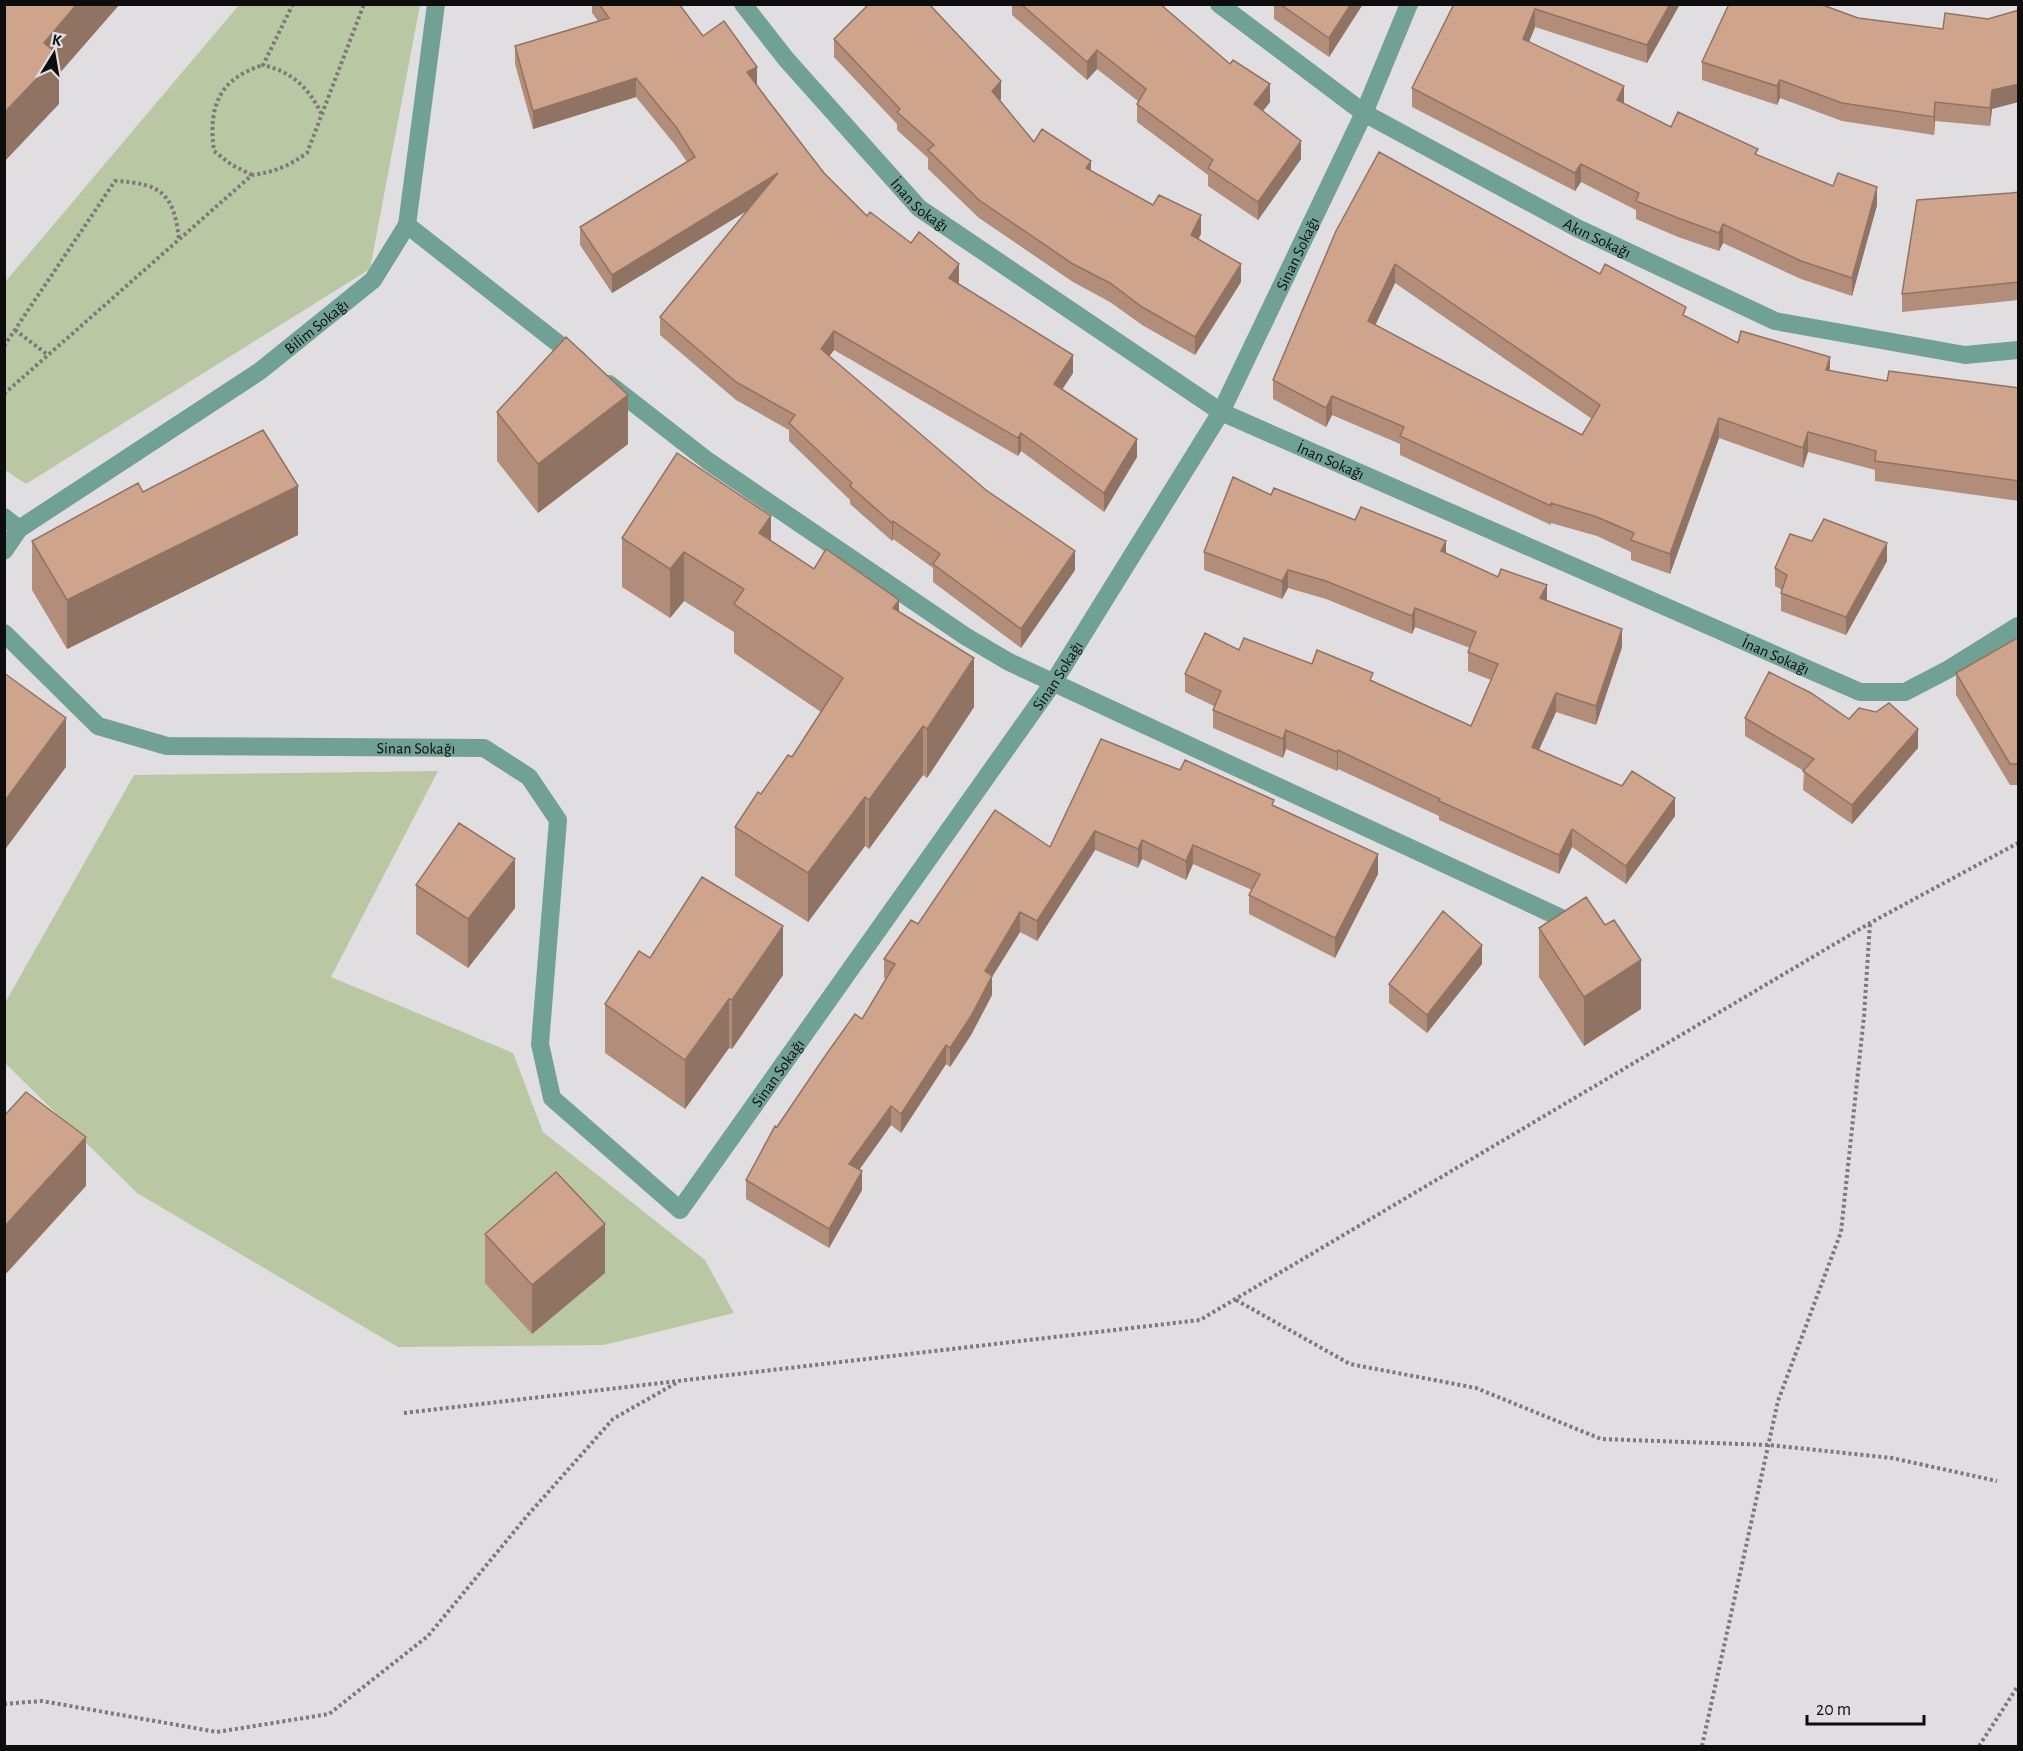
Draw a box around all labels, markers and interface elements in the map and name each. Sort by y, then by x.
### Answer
north arrow [24,24,84,84]
text: K [51,32,63,49]
street label: İnan Sokağı [887,174,951,235]
street label: Sinan Sokağı [1274,215,1322,293]
street label: Akın Sokağı [1561,215,1633,261]
street label: Bilim Sokağı [282,296,352,357]
street label: İnan Sokağı [1294,438,1367,483]
street label: İnan Sokağı [1740,633,1812,678]
street label: Sinan Sokağı [1030,638,1086,713]
street label: Sinan Sokağı [376,740,455,757]
street label: Sinan Sokağı [749,1036,807,1110]
scale bar [1807,1688,1924,1726]
text: 20 m [1816,1701,1851,1719]

